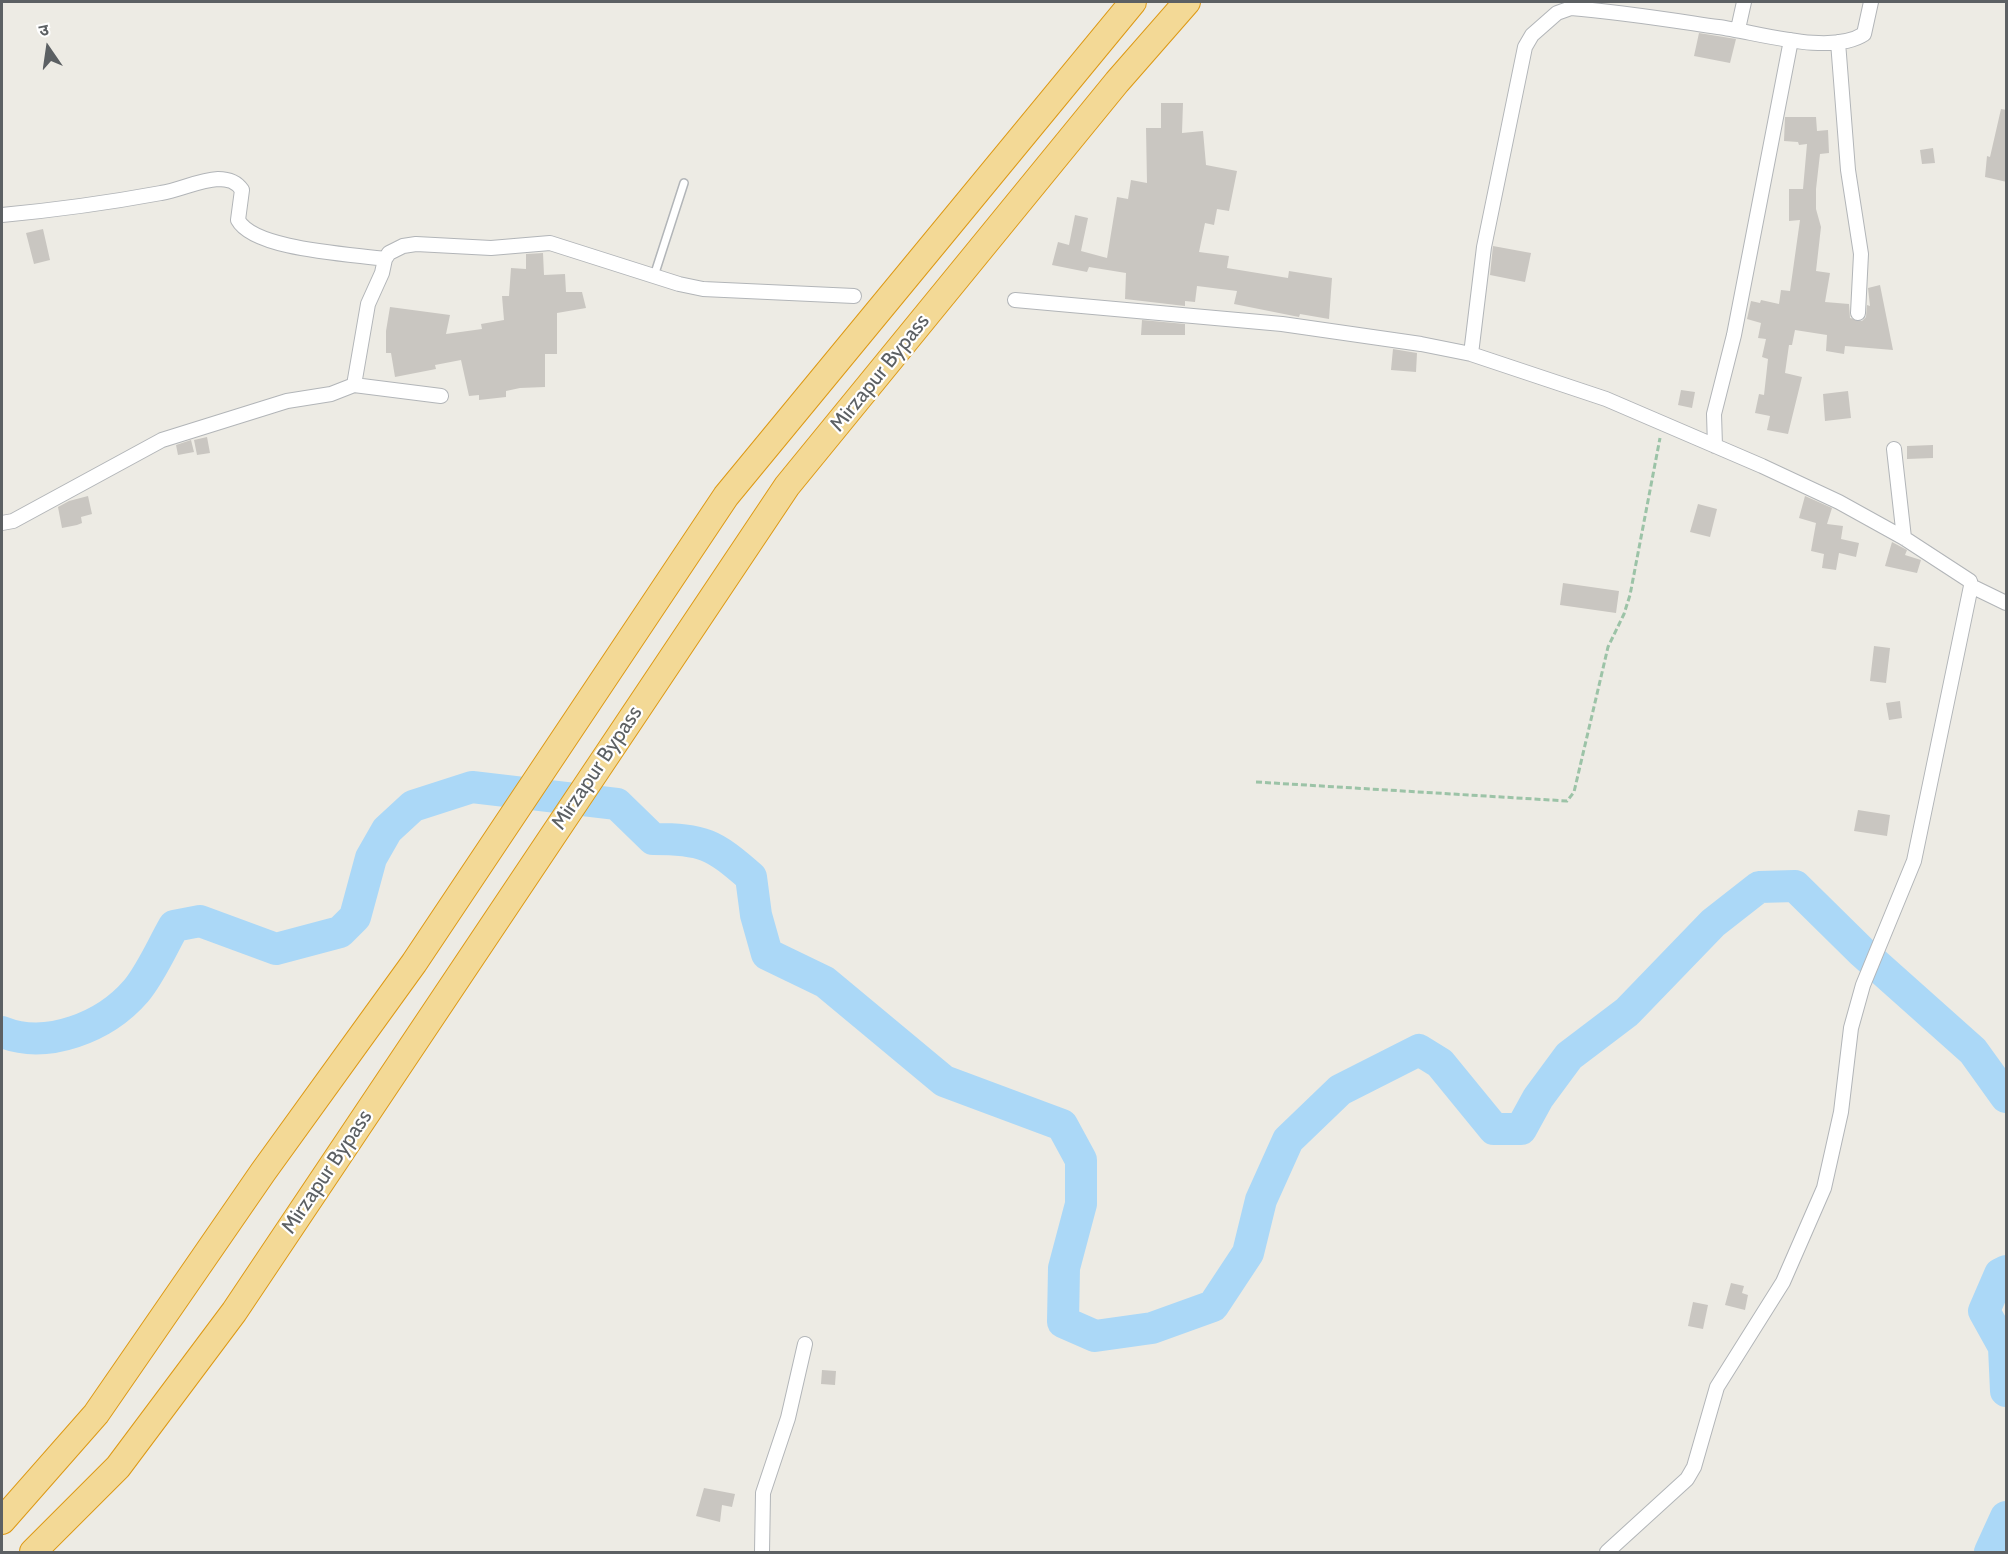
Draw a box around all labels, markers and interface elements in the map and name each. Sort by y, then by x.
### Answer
north arrow [18,18,78,78]
text: उ [37,20,51,40]
street label: Mirzapur Bypass [825,309,935,437]
street label: Mirzapur Bypass [546,701,648,835]
street label: Mirzapur Bypass [276,1105,378,1239]

